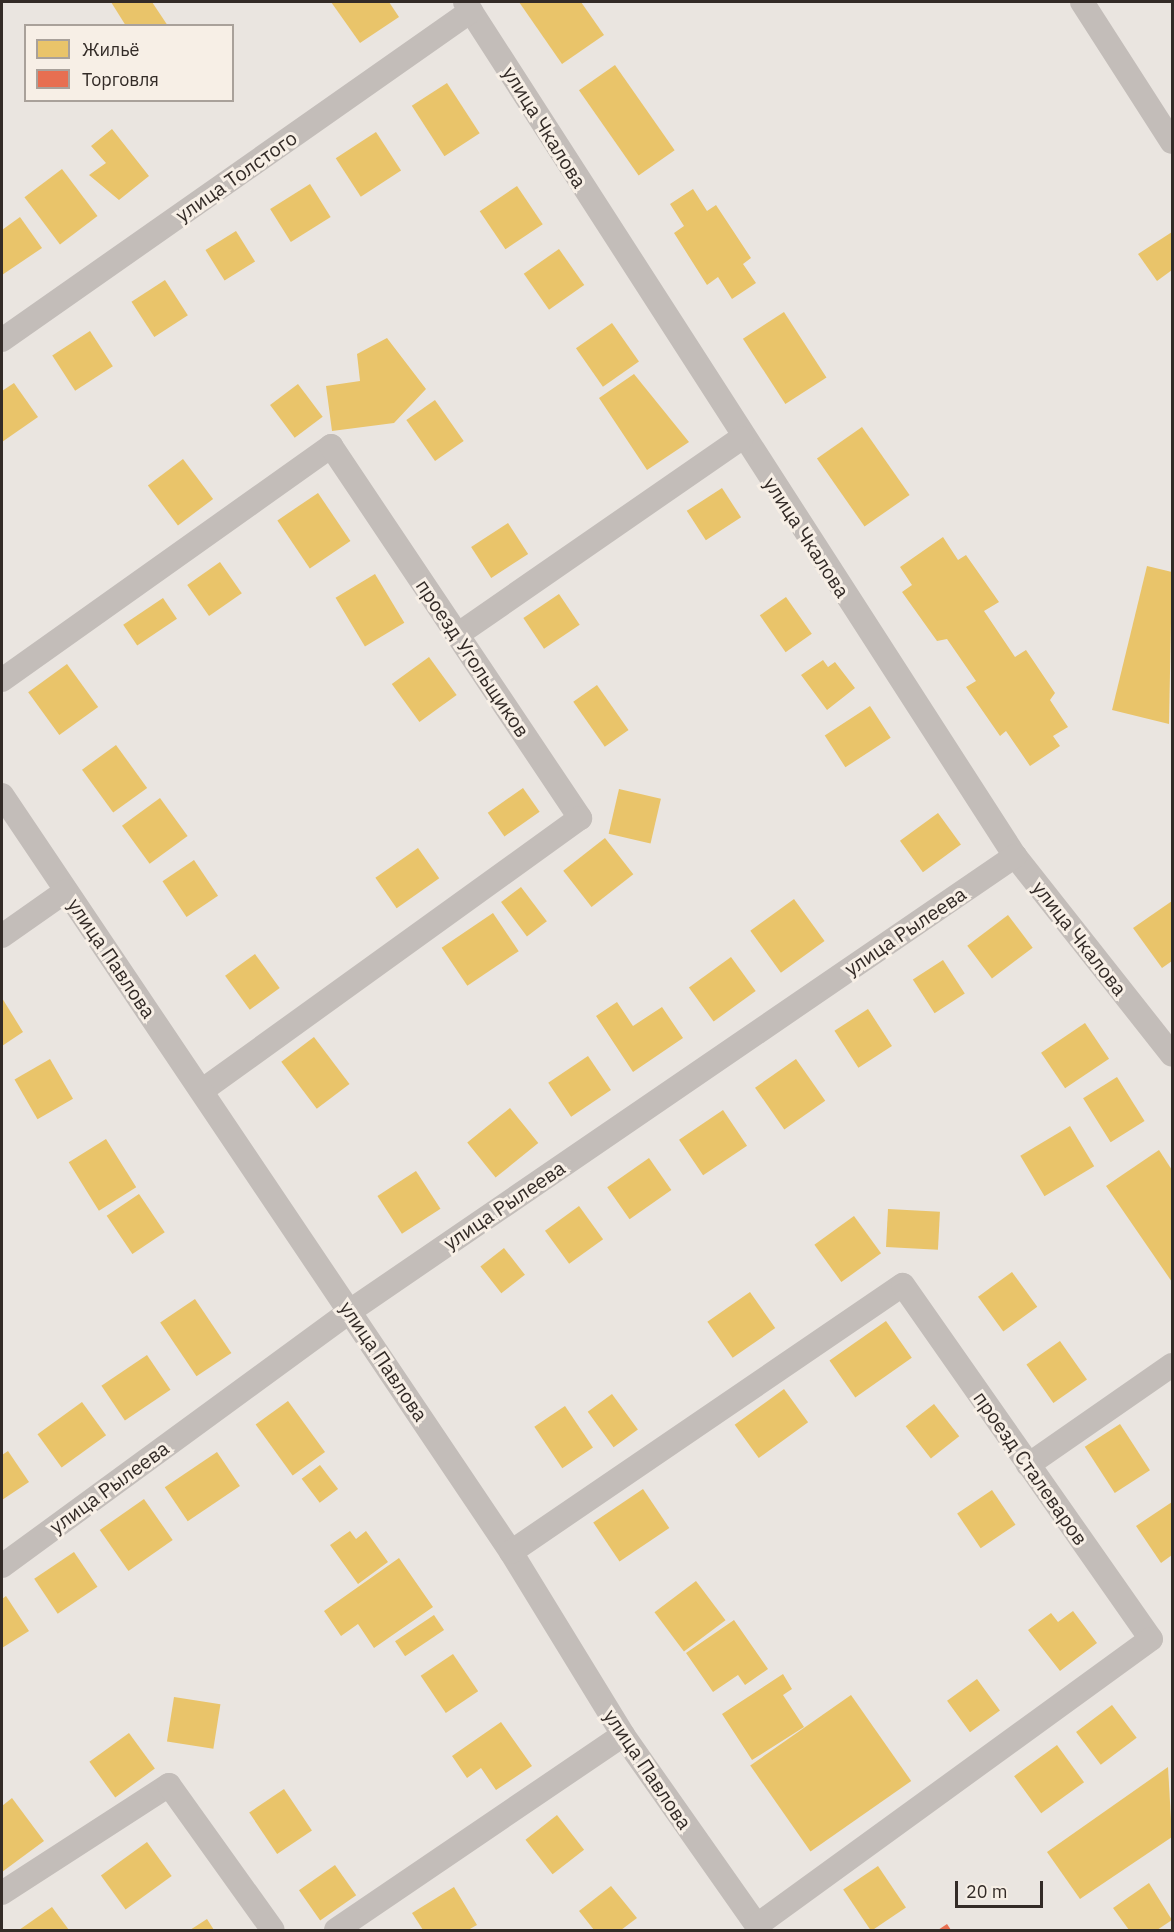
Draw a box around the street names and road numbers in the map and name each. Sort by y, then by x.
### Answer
street label: улица Чкалова [498,62,592,192]
street label: улица Толстого [171,125,301,227]
street label: улица Чкалова [759,472,855,602]
street label: проезд Угольщиков [411,574,535,742]
street label: улица Чкалова [1028,876,1132,1000]
street label: улица Рылеева [840,881,970,981]
street label: улица Павлова [63,893,161,1023]
street label: улица Рылеева [439,1155,569,1255]
street label: улица Павлова [335,1296,433,1426]
street label: проезд Сталеваров [969,1386,1093,1550]
street label: улица Рылеева [45,1436,173,1538]
street label: улица Павлова [599,1704,697,1834]

